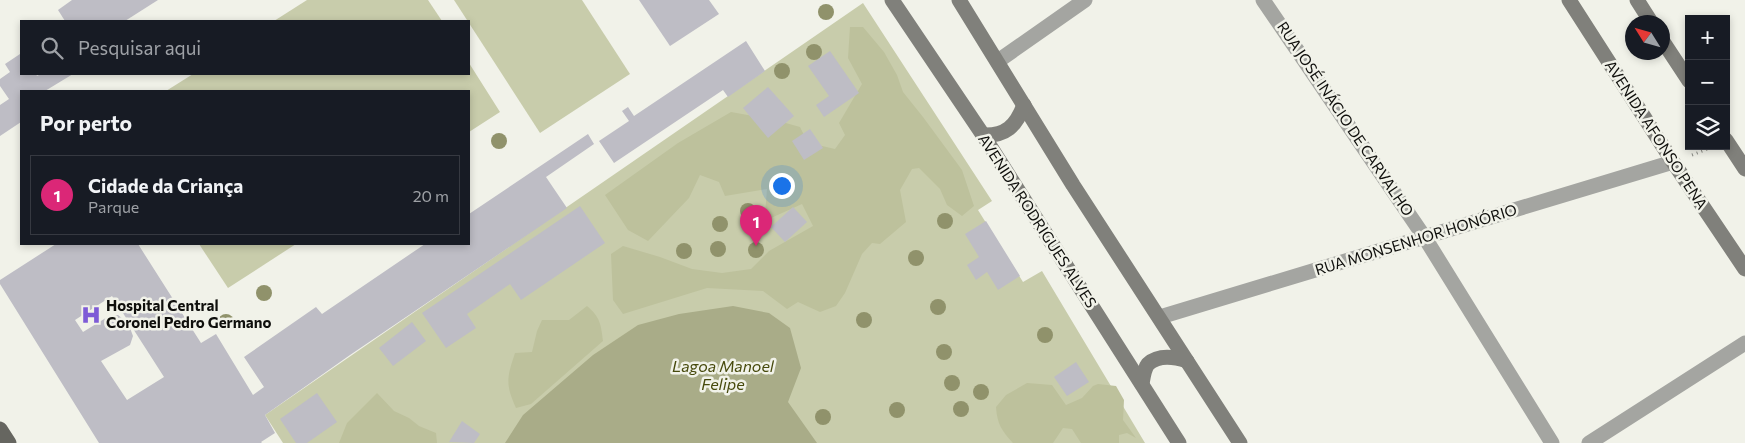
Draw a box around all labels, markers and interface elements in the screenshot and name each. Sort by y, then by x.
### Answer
north arrow [1625,15,1670,60]
map controls [1685,15,1730,150]
button: + [1685,15,1730,60]
street label: RUA JOSÉ INÁCIO DE CARVALHO [1274,17,1419,219]
search box [20,20,470,75]
icon: search [38,34,66,62]
text: Pesquisar aqui [78,36,201,59]
street label: AVENIDA AFONSO PENA [1602,57,1712,212]
button: − [1685,60,1730,105]
button: layers [1685,105,1730,150]
text: Por perto [40,110,132,135]
street label: AVENIDA RODRIGUES ALVES [975,130,1101,311]
your location [769,173,795,199]
text: Cidade da Criança [88,174,243,197]
text: 1 [53,186,61,205]
text: 20 m [413,186,449,205]
text: Parque [88,197,139,216]
street label: RUA MONSENHOR HONÓRIO [1312,199,1519,278]
pin: 1 [740,205,772,246]
place label: Hospital Central Coronel Pedro Germano [106,296,271,331]
hospital icon: Hospital Central Coronel Pedro Germano [80,304,102,326]
water label: Lagoa Manoel Felipe [672,356,775,393]

